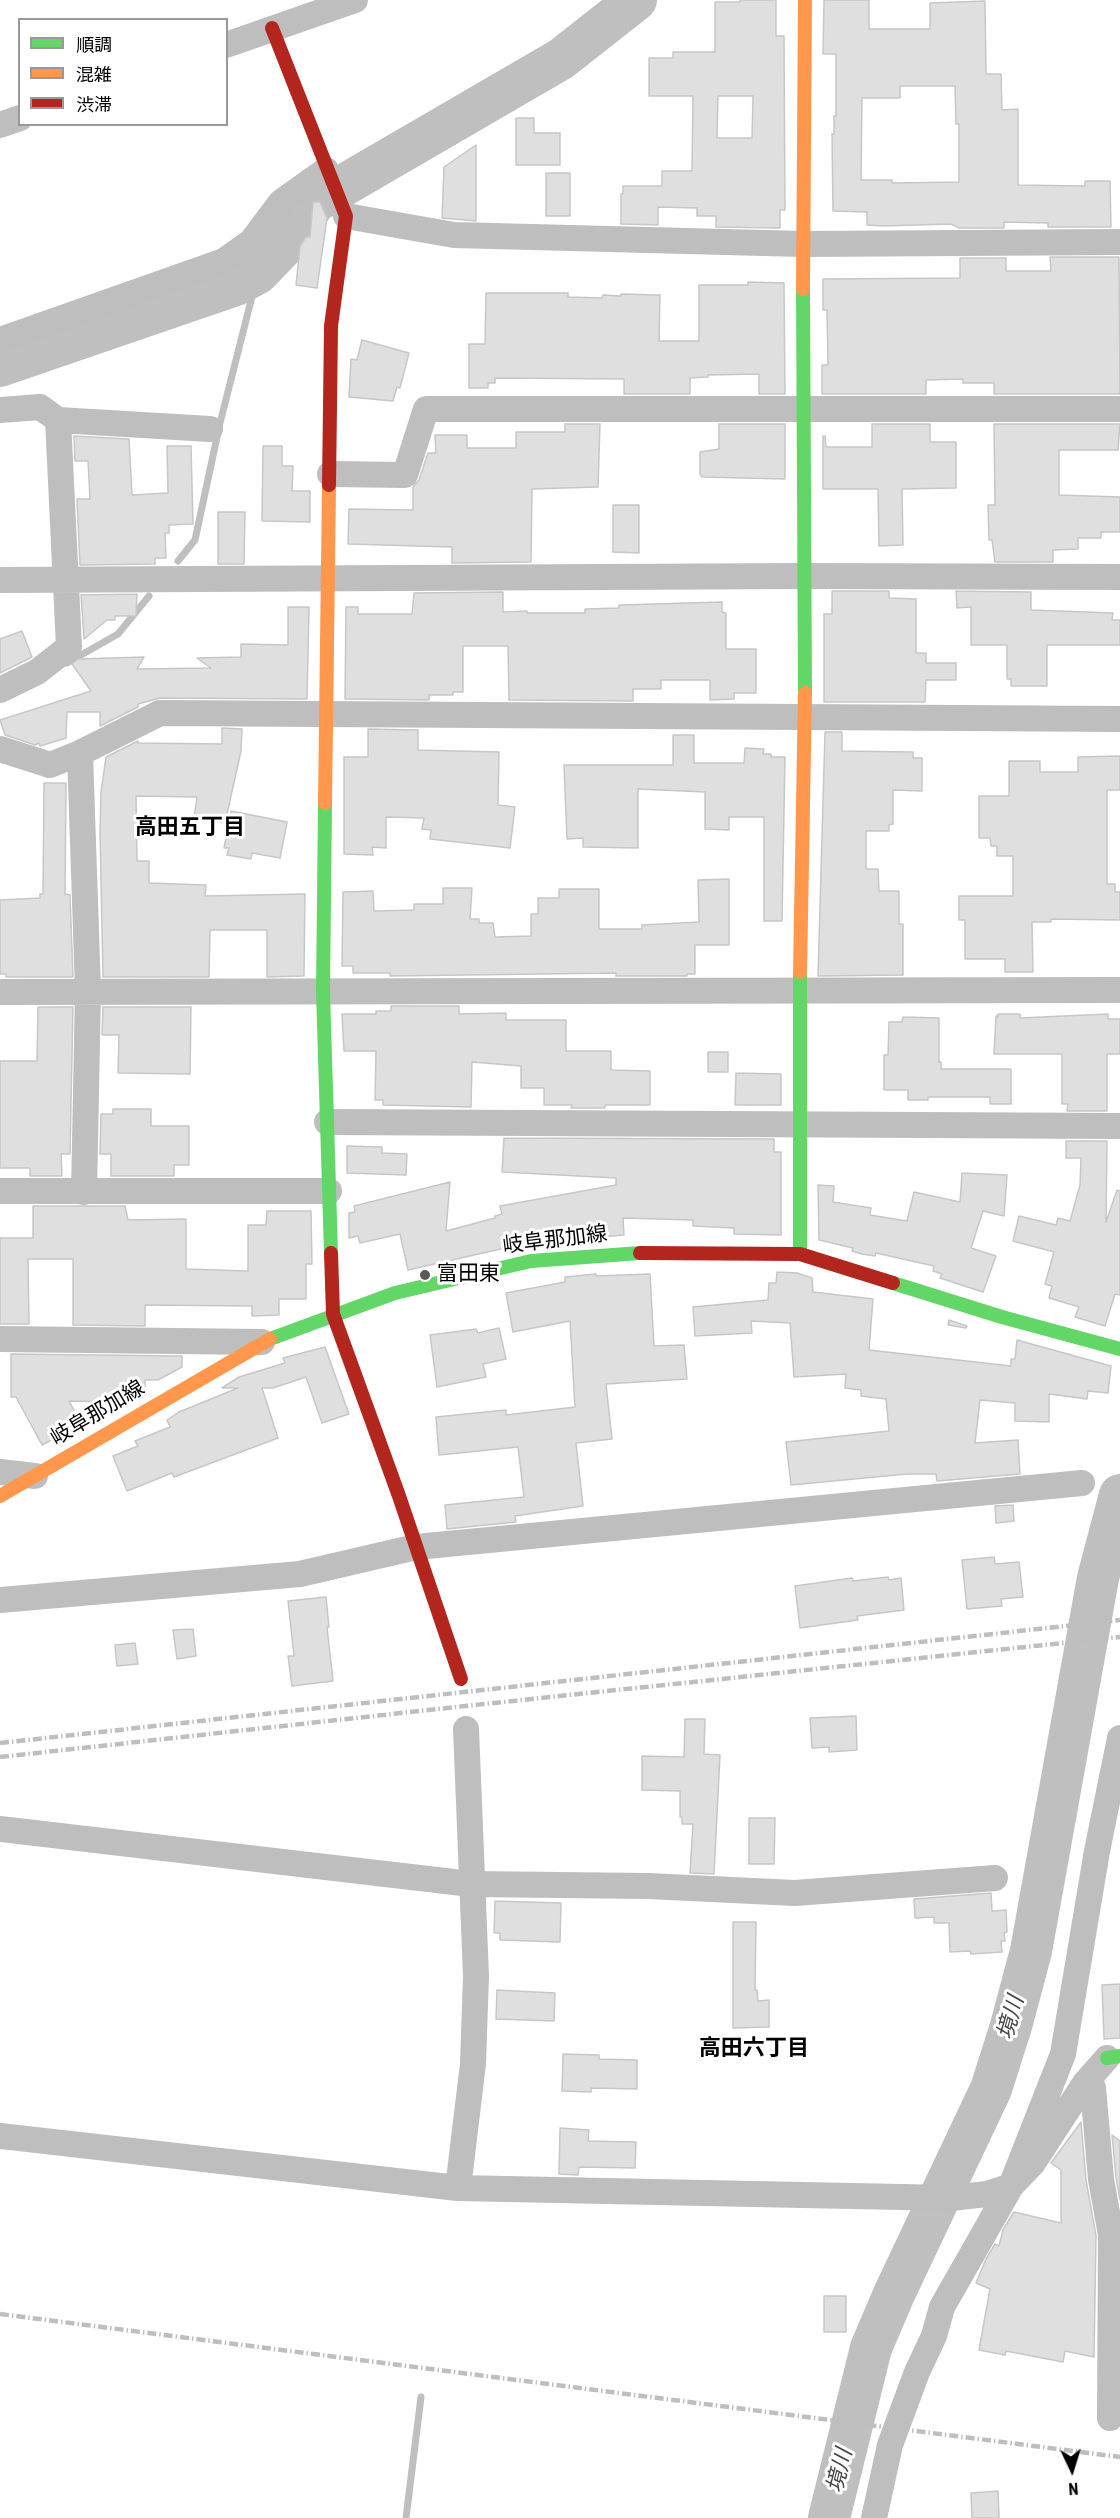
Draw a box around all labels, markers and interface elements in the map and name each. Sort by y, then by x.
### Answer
legend [18,18,228,126]
text: 順調 [76,34,112,55]
text: 混雑 [76,64,112,85]
text: 渋滞 [76,94,112,115]
district label: 高田五丁目 [135,815,245,841]
street label: 岐阜那加線 [501,1222,609,1260]
place label: 富田東 [437,1262,500,1288]
marker: 富田東 [418,1268,432,1282]
street label: 岐阜那加線 [47,1376,149,1452]
water label: 境川 [993,1993,1031,2043]
district label: 高田六丁目 [699,2036,809,2062]
north arrow [1042,2440,1102,2500]
water label: 境川 [823,2446,859,2496]
text: N [1068,2479,1079,2498]

